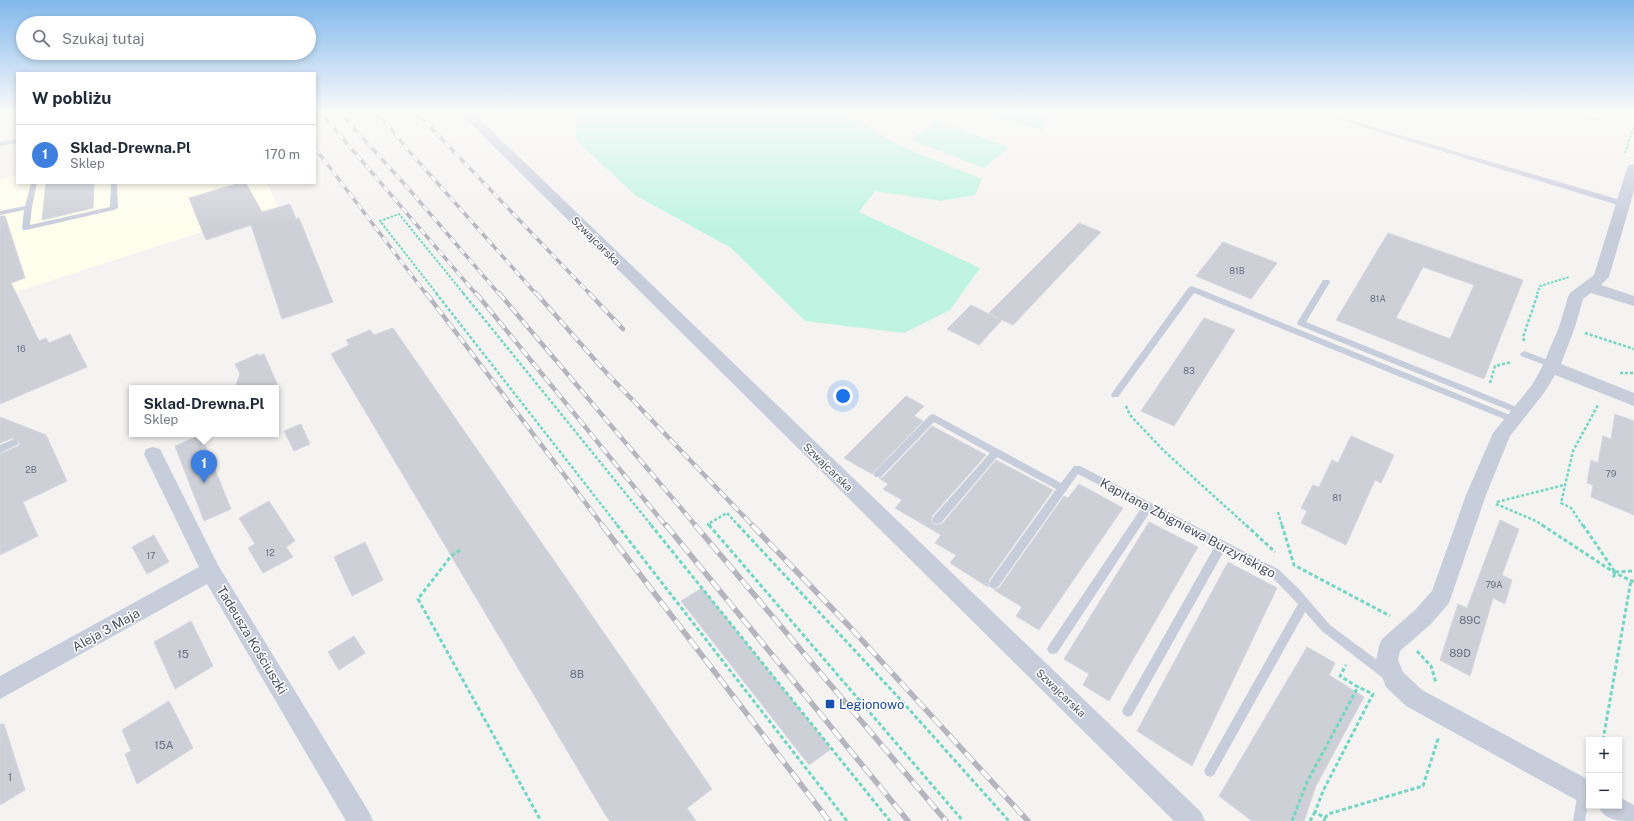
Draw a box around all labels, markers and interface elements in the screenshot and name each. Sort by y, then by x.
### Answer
search box [16,16,316,60]
icon: search [30,27,52,49]
text: Szukaj tutaj [62,30,145,47]
text: W pobliżu [32,88,111,108]
text: Sklad-Drewna.Pl [70,139,191,156]
text: 1 [42,147,48,162]
text: 170 m [265,147,300,162]
text: Sklep [70,156,105,171]
street label: Szwajcarska [569,214,623,268]
house number: 81B [1229,265,1245,276]
house number: 81A [1370,293,1387,304]
house number: 16 [16,343,26,354]
house number: 83 [1183,365,1195,376]
popup [129,385,279,437]
your location [833,386,853,406]
text: Sklad-Drewna.Pl [144,395,264,412]
text: Sklep [144,412,178,427]
street label: Szwajcarska [801,441,855,493]
pin: 1 [191,450,217,483]
house number: 2B [25,464,37,475]
house number: 79 [1606,468,1617,479]
street label: Kapitana Zbigniewa Burzyńskigo [1098,475,1278,581]
house number: 81 [1332,492,1342,503]
house number: 12 [265,547,275,558]
house number: 17 [146,550,156,561]
house number: 79A [1485,579,1503,590]
street label: Tadeusza Kościuszki [214,583,290,697]
street label: Aleja 3 Maja [70,605,142,655]
house number: 89C [1459,614,1481,626]
house number: 89D [1449,647,1471,659]
house number: 15 [177,648,189,660]
street label: Szwajcarska [1034,667,1088,719]
house number: 8B [570,668,584,680]
place label: Legionowo [839,697,904,712]
marker: Legionowo [824,698,836,710]
map controls [1586,737,1622,809]
button: + [1586,737,1622,773]
house number: 15A [154,739,174,751]
house number: 1 [8,771,12,783]
button: − [1586,773,1622,809]

